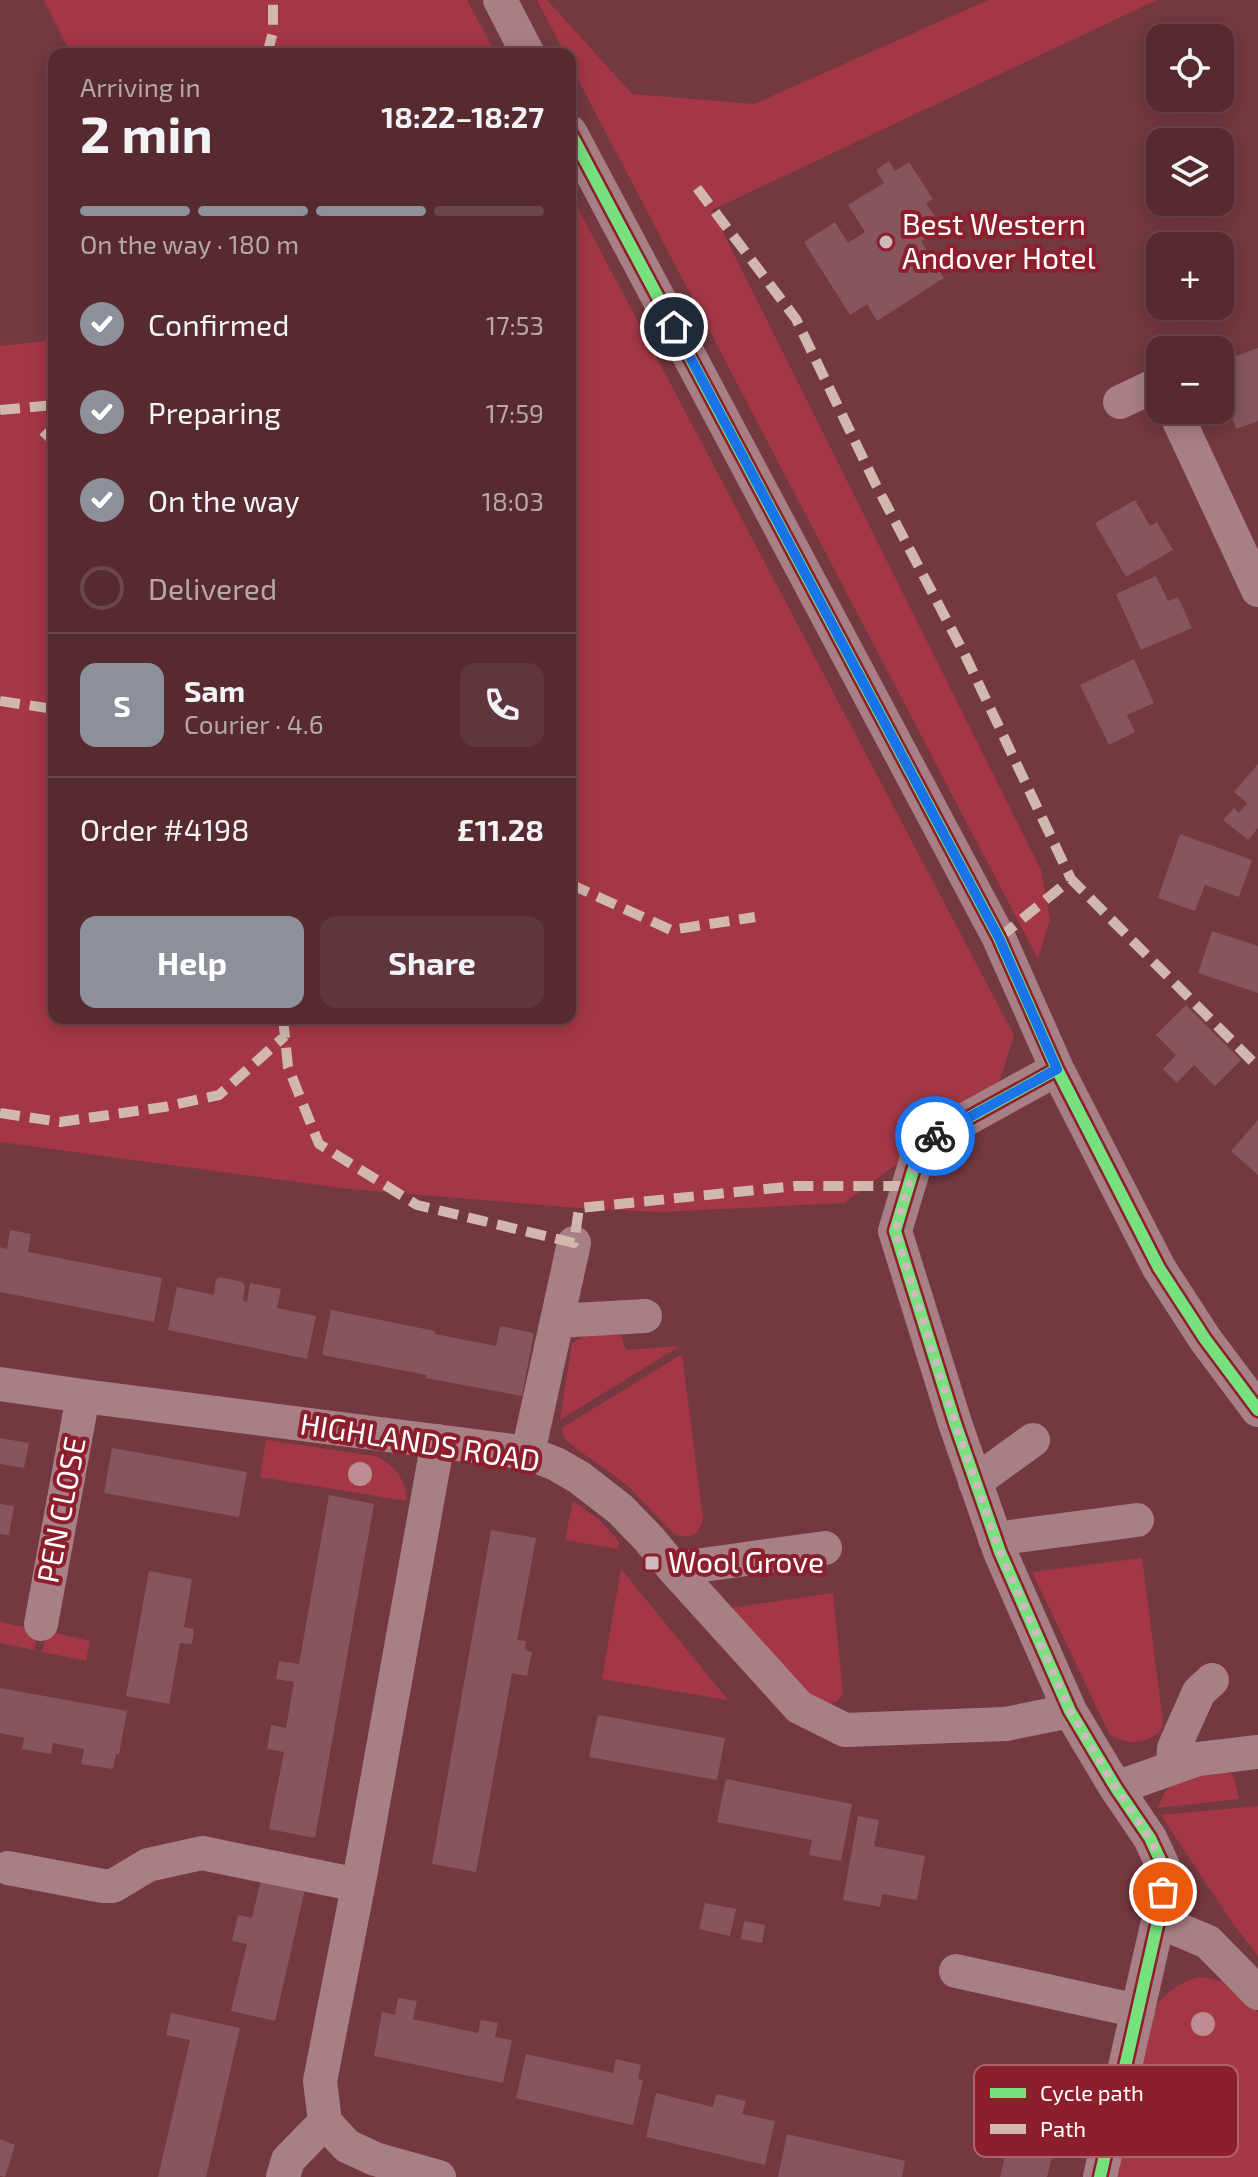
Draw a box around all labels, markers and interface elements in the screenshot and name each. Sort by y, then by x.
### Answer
map controls [1146,24,1234,424]
button: locate [1146,24,1234,112]
text: Arriving in [80,71,201,102]
text: 18:22–18:27 [381,98,544,134]
text: 2 min [80,101,213,163]
button: layers [1146,128,1234,216]
place label: Best Western Andover Hotel [902,205,1096,275]
text: On the way · 180 m [80,228,299,259]
button: + [1146,232,1234,320]
marker: Best Western Andover Hotel [877,233,895,251]
pin [640,293,708,361]
icon: check [80,302,124,346]
icon: home [652,305,696,349]
text: Confirmed [148,306,289,342]
text: 17:53 [486,309,544,340]
button: − [1146,336,1234,424]
icon: check [80,390,124,434]
text: Preparing [148,394,281,430]
text: 17:59 [485,397,544,428]
icon: check [80,478,124,522]
text: On the way [148,482,300,518]
text: 18:03 [482,485,544,516]
text: Delivered [148,570,277,606]
button: phone [460,663,544,747]
text: Sam [184,672,245,708]
text: S [113,687,131,723]
text: Courier · 4.6 [184,708,324,739]
text: Order #4198 [80,811,249,847]
text: £11.28 [457,811,544,847]
button: Help [80,916,304,1008]
button: Share [320,916,544,1008]
courier [895,1096,975,1176]
icon: bike [913,1114,957,1158]
street label: HIGHLANDS ROAD [298,1404,543,1478]
street label: PEN CLOSE [28,1434,92,1586]
place label: Wool Grove [668,1543,824,1579]
marker: Wool Grove [643,1554,661,1572]
pin [1129,1858,1197,1926]
icon: bag [1141,1870,1185,1914]
legend [974,2065,1238,2157]
text: Cycle path [1040,2079,1144,2105]
text: Path [1040,2115,1086,2141]

